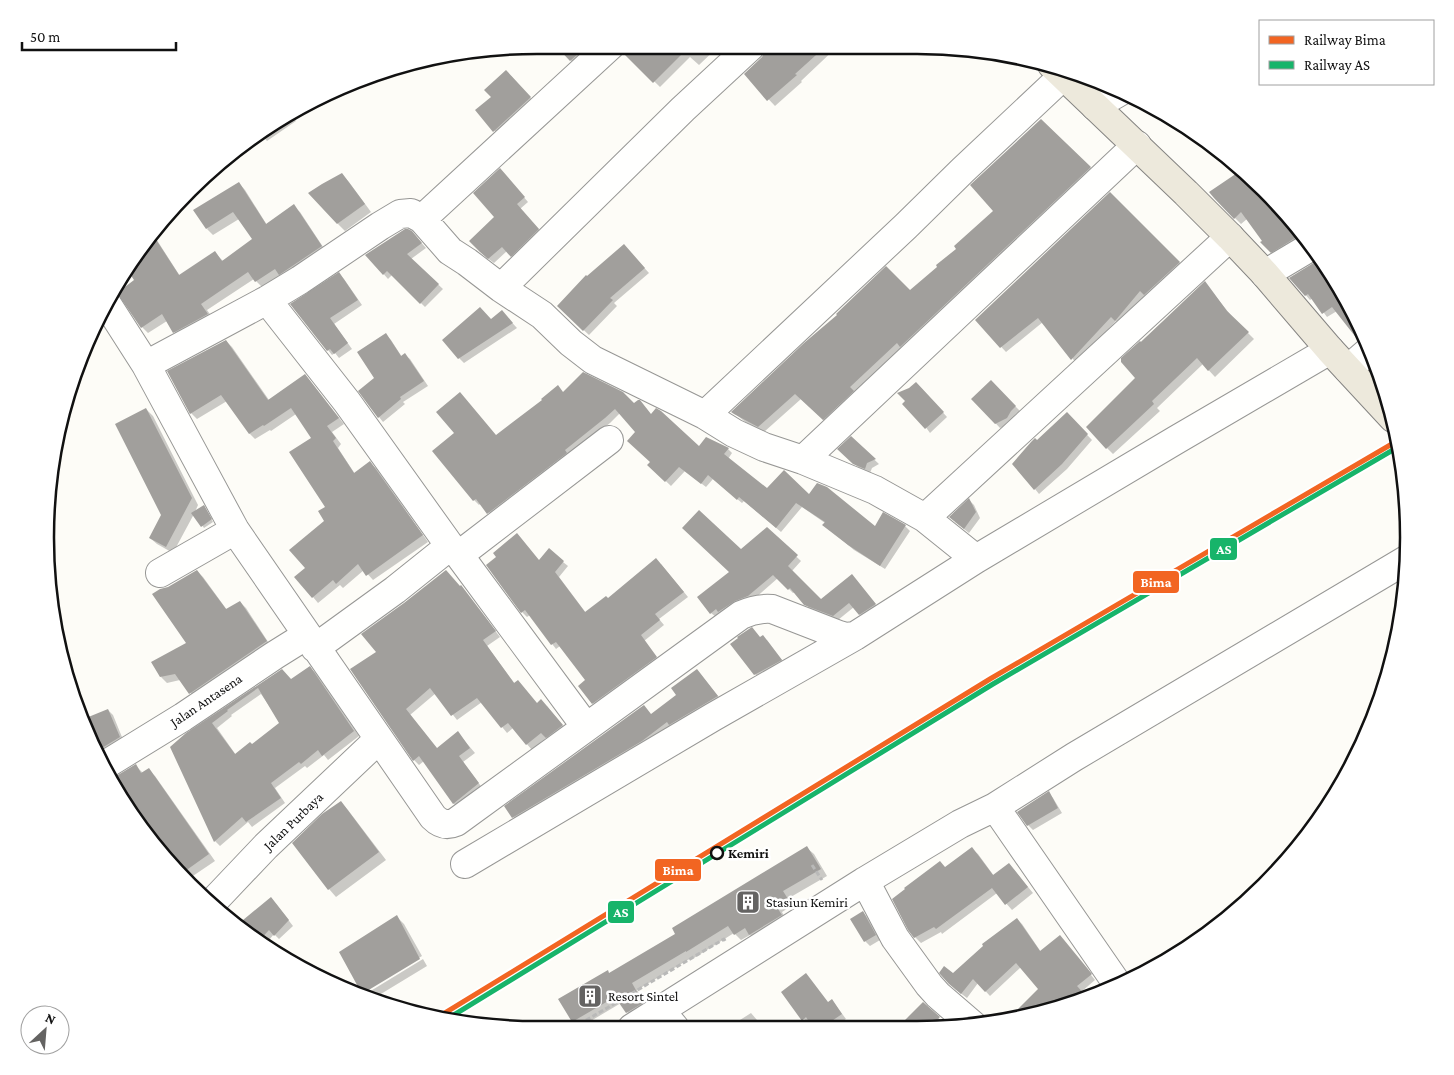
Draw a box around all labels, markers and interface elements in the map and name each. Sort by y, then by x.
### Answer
scale bar [22,20,176,52]
legend [1259,20,1434,85]
text: 50 m [30,29,60,45]
text: Railway Bima [1304,32,1386,49]
text: Railway AS [1304,57,1370,74]
line badge: AS [1209,537,1238,561]
text: AS [1215,541,1232,557]
line badge: Bima [1132,570,1180,594]
text: Bima [1141,574,1172,590]
street label: Jalan Antasena [165,670,245,731]
street label: Jalan Purbaya [258,788,327,855]
place label: Kemiri [728,845,769,861]
marker: Kemiri [710,846,724,860]
line badge: Bima [654,858,702,882]
text: Bima [663,862,694,878]
building icon: Stasiun Kemiri [735,889,761,915]
place label: Stasiun Kemiri [766,894,848,910]
line badge: AS [607,900,635,924]
text: AS [612,904,629,920]
building icon: Resort Sintel [577,983,603,1009]
place label: Resort Sintel [608,988,679,1004]
north arrow [20,1005,70,1055]
text: N [43,1009,59,1028]

